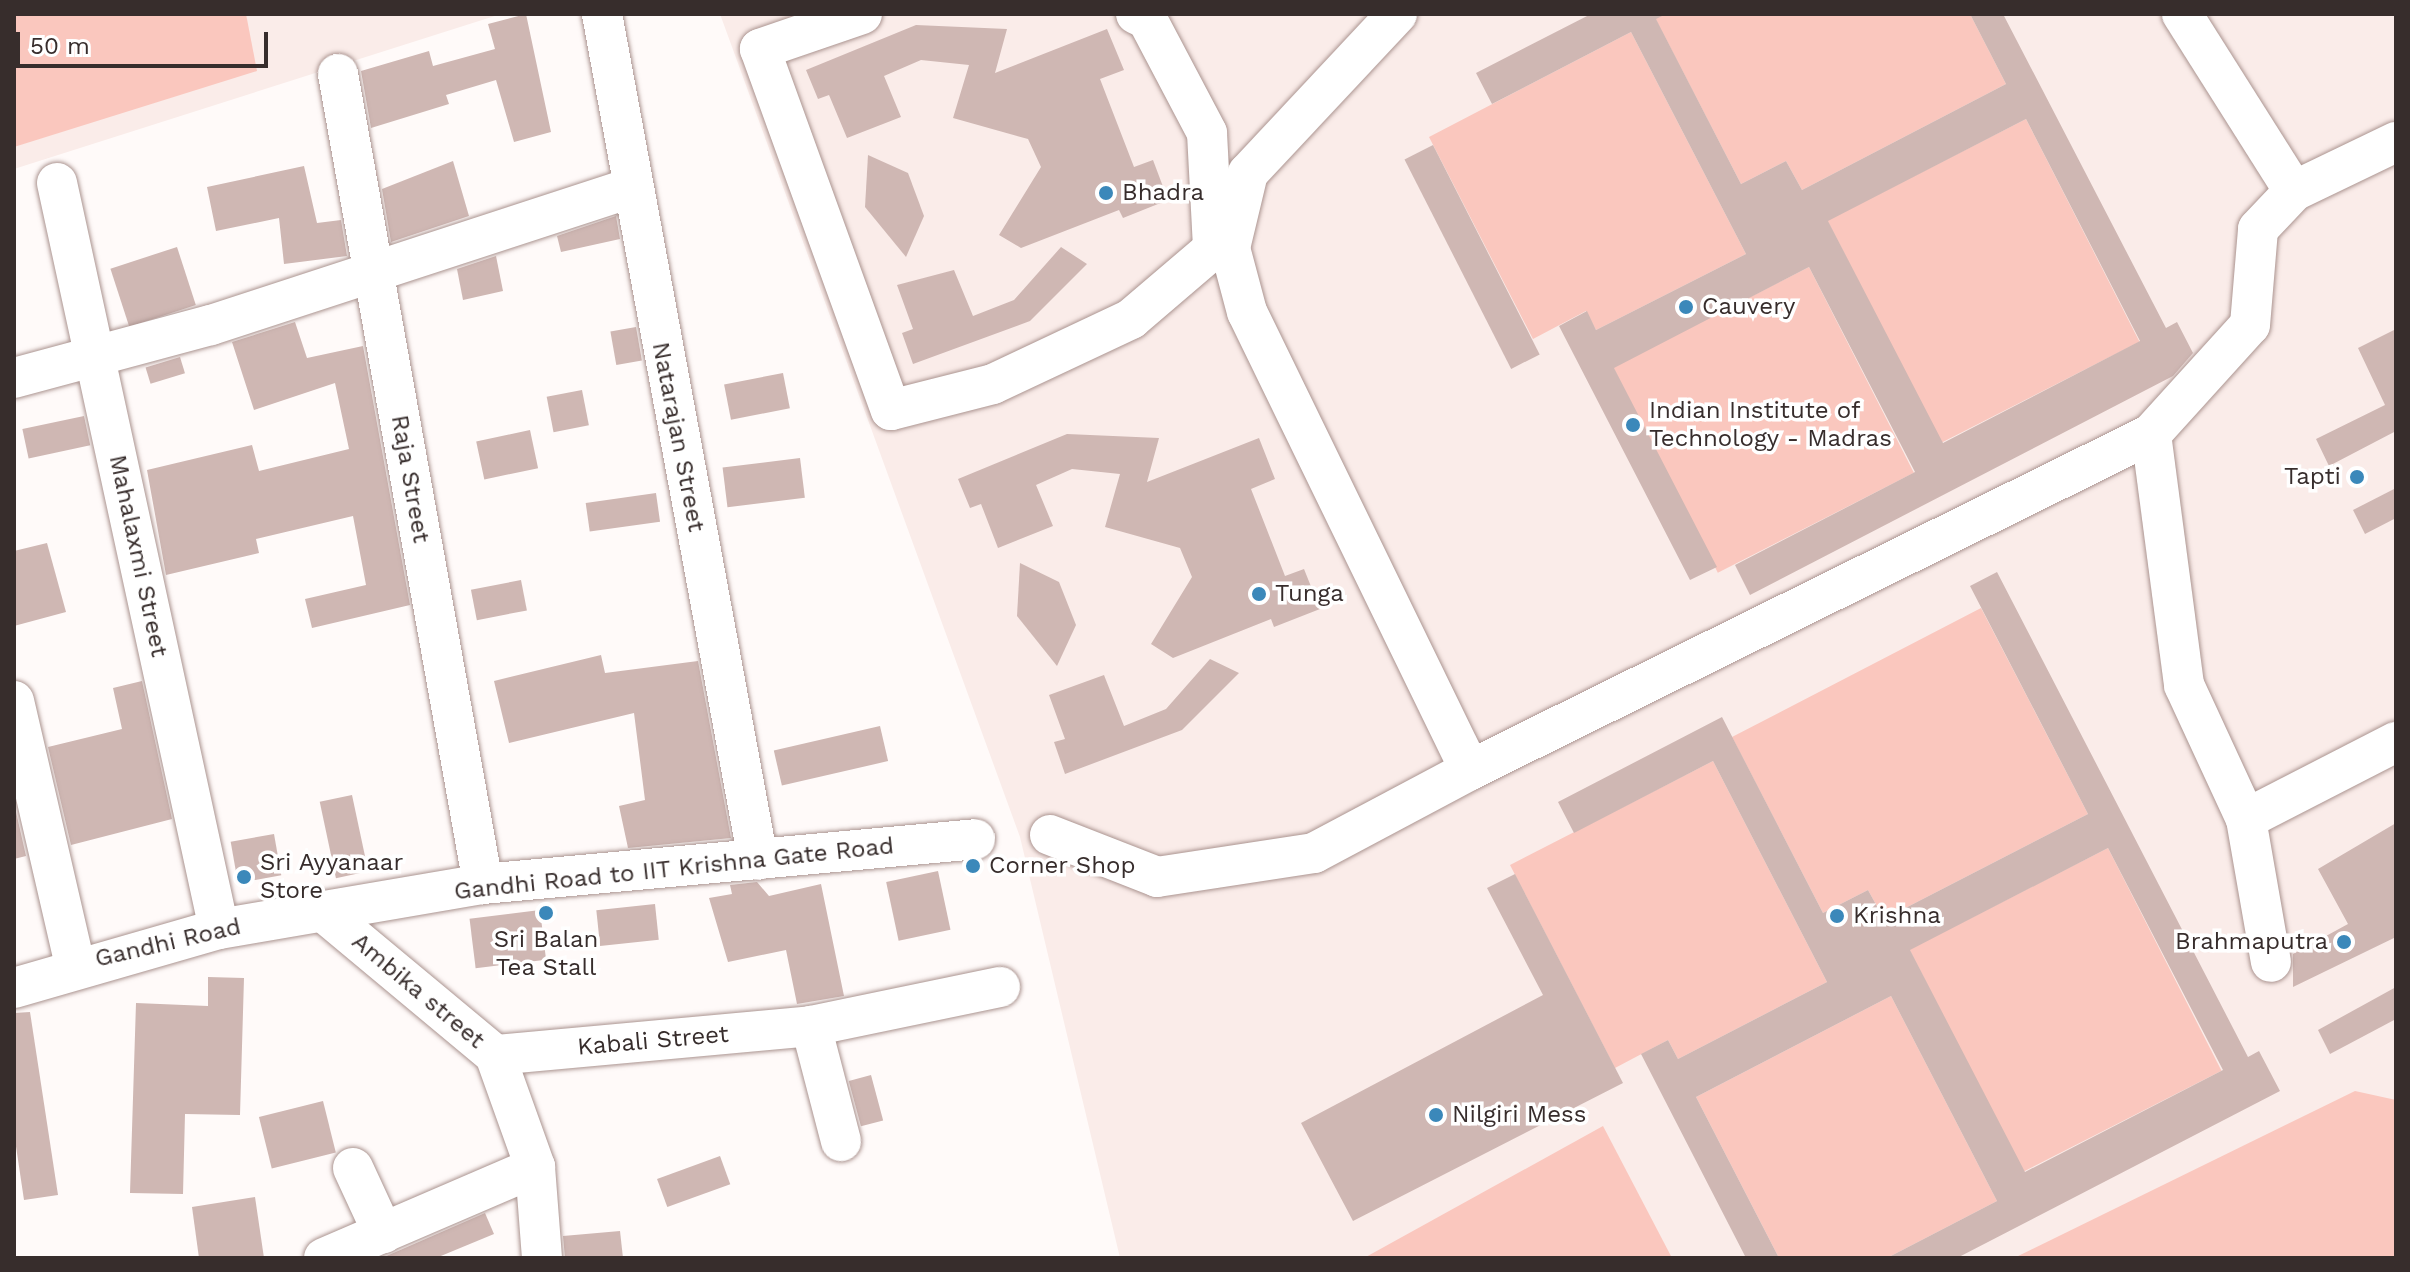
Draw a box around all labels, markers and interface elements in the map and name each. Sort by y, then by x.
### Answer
scale bar [20,16,272,66]
text: 50 m [30,32,90,60]
place label: Bhadra [1122,179,1204,207]
marker: Bhadra [1097,184,1115,202]
place label: Cauvery [1702,293,1795,321]
marker: Cauvery [1677,298,1695,316]
street label: Natarajan Street [645,340,711,534]
place label: Indian Institute of Technology - Madras [1649,397,1892,453]
street label: Raja Street [385,413,435,545]
marker: Indian Institute of Technology - Madras [1624,416,1642,434]
street label: Mahalaxmi Street [103,452,173,660]
place label: Tapti [2284,463,2341,491]
marker: Tapti [2348,468,2366,486]
place label: Tunga [1275,580,1344,608]
marker: Tunga [1250,585,1268,603]
street label: Gandhi Road to IIT Krishna Gate Road [452,831,896,907]
place label: Sri Ayyanaar Store [260,849,404,905]
place label: Corner Shop [989,852,1136,880]
marker: Corner Shop [964,857,982,875]
marker: Sri Ayyanaar Store [235,868,253,886]
place label: Krishna [1853,902,1941,930]
marker: Sri Balan Tea Stall [537,904,555,922]
marker: Krishna [1828,907,1846,925]
street label: Gandhi Road [92,912,244,974]
place label: Sri Balan Tea Stall [494,926,598,982]
street label: Ambika street [346,927,490,1055]
place label: Brahmaputra [2175,928,2328,956]
marker: Brahmaputra [2335,933,2353,951]
street label: Kabali Street [576,1020,730,1062]
place label: Nilgiri Mess [1452,1101,1586,1129]
marker: Nilgiri Mess [1427,1106,1445,1124]

